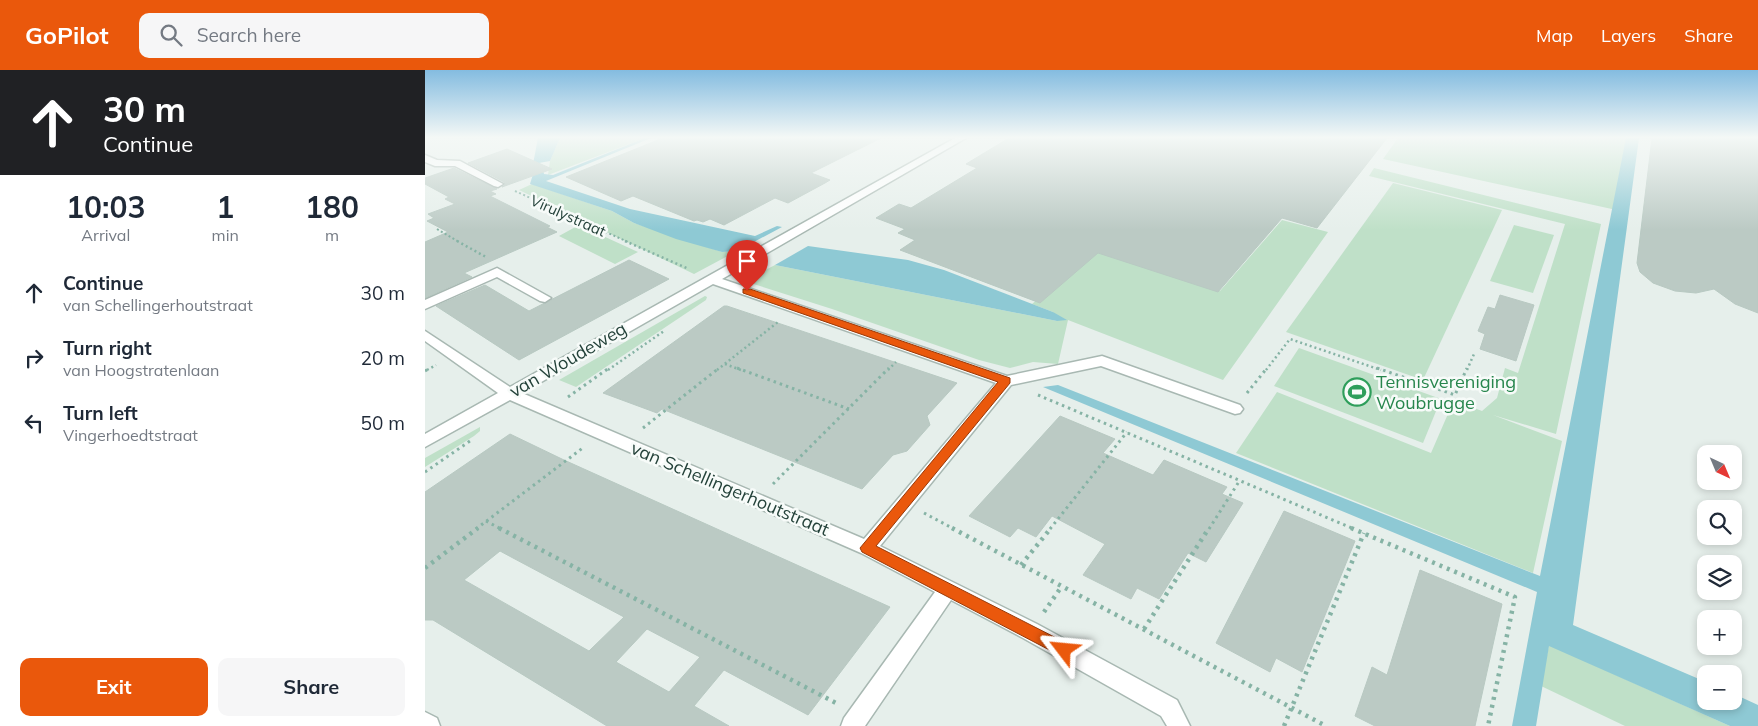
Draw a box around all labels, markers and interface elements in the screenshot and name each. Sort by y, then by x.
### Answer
search box [139,13,489,58]
text: GoPilot [25,20,109,50]
icon: search [157,21,185,49]
text: Search here [197,23,301,47]
text: Map [1536,24,1573,47]
text: Layers [1601,24,1656,47]
text: Share [1684,24,1733,47]
text: 30 m [103,87,186,131]
icon: ahead [20,90,85,155]
text: Continue [103,130,193,158]
text: 10:03 [66,188,146,226]
text: 1 [216,188,234,226]
text: 180 [305,188,359,226]
street label: Virulystraat [527,190,609,241]
text: Arrival [81,225,130,245]
text: min [212,225,239,245]
text: m [325,225,339,245]
pin [726,240,768,291]
icon: arrive [733,247,761,275]
text: Continue [63,271,143,295]
icon: ahead [20,279,48,307]
text: 30 m [361,281,405,305]
text: van Schellingerhoutstraat [63,295,253,315]
street label: van Woudeweg [505,317,631,402]
text: Turn right [63,336,152,360]
icon: right [20,344,48,372]
text: 20 m [361,346,405,370]
text: van Hoogstratenlaan [63,360,219,380]
place label: Tennisvereniging Woubrugge [1376,370,1516,414]
sports icon: Tennisvereniging Woubrugge [1342,377,1372,407]
text: Turn left [63,401,138,425]
icon: left [20,409,48,437]
text: 50 m [361,411,405,435]
text: Vingerhoedtstraat [63,425,198,445]
street label: van Schellingerhoutstraat [627,436,833,541]
north arrow [1697,445,1743,490]
map controls [1697,445,1742,710]
button: search [1697,500,1742,545]
button: layers [1697,555,1742,600]
button: + [1697,610,1742,655]
position arrow [1037,623,1089,675]
button: Exit [20,658,208,716]
button: Share [218,658,405,716]
button: − [1697,665,1742,710]

